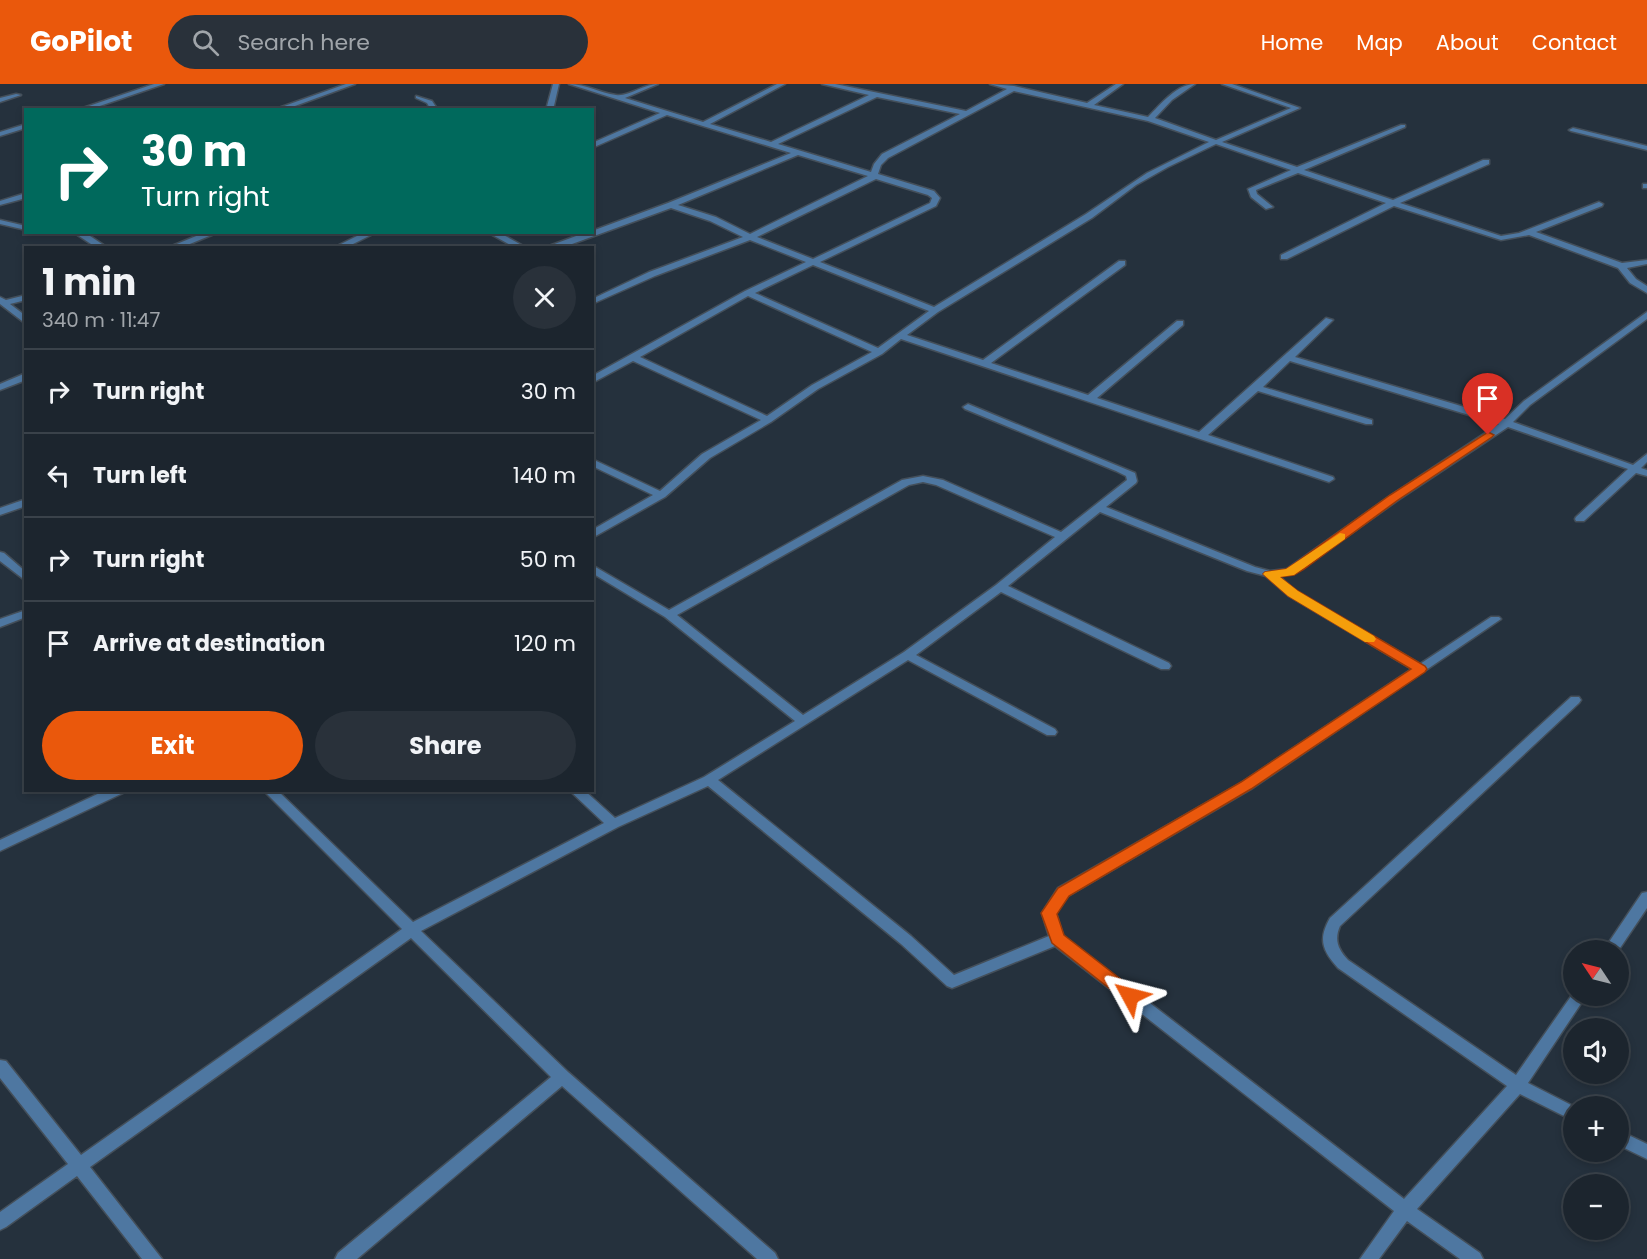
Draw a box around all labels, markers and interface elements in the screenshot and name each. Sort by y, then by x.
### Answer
search box [168,15,588,69]
text: GoPilot [30,22,132,61]
icon: search [189,26,222,59]
text: Search here [237,27,370,58]
text: Home [1261,28,1323,57]
text: Map [1356,28,1403,57]
text: About [1436,28,1499,57]
text: Contact [1532,28,1617,57]
text: 30 m [141,122,247,181]
icon: right [42,132,120,210]
text: Turn right [141,178,270,215]
text: 1 min [42,257,136,308]
button: close [513,266,576,329]
text: 340 m · 11:47 [42,306,160,334]
pin [1462,373,1513,435]
icon: right [42,375,75,408]
text: Turn right [93,376,204,407]
text: 30 m [521,376,576,407]
icon: arrive [1471,382,1504,415]
icon: left [42,459,75,492]
text: Turn left [93,460,187,491]
text: 140 m [513,460,576,491]
icon: right [42,543,75,576]
text: Turn right [93,544,204,575]
text: 50 m [520,544,576,575]
icon: arrive [42,627,75,660]
text: Arrive at destination [93,628,325,659]
text: 120 m [514,628,576,659]
button: Exit [42,711,303,780]
button: Share [315,711,576,780]
north arrow [1563,940,1629,1006]
map controls [1563,940,1629,1240]
position arrow [1098,964,1162,1028]
button: sound [1563,1018,1629,1084]
button: + [1563,1096,1629,1162]
button: − [1563,1174,1629,1240]

